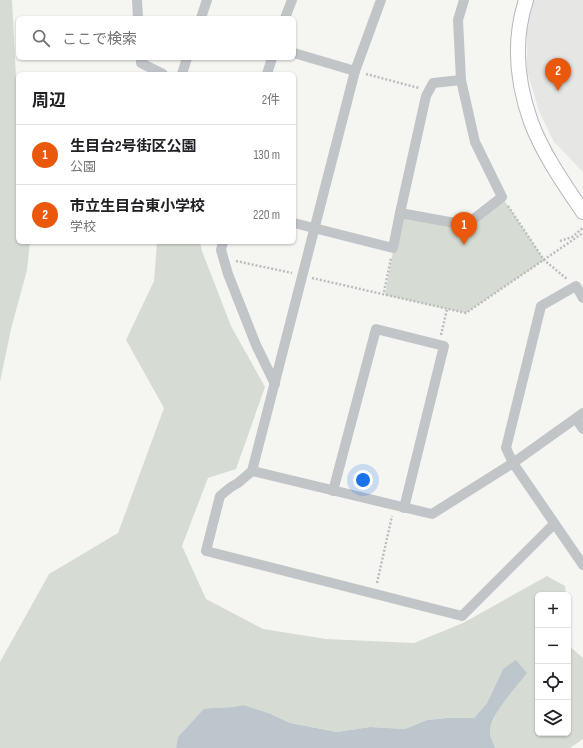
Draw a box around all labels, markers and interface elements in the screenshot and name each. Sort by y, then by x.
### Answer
search box [16,16,296,60]
icon: search [30,27,52,49]
text: ここで検索 [62,30,137,49]
pin: 2 [545,58,571,91]
text: 周辺 [32,91,66,111]
text: 2件 [262,92,280,108]
text: 生目台2号街区公園 [70,137,197,156]
text: 1 [42,147,48,163]
text: 130 m [254,147,280,163]
text: 公園 [70,159,96,175]
text: 市立生目台東小学校 [70,197,205,216]
text: 2 [42,207,48,223]
text: 220 m [253,207,280,223]
pin: 1 [451,212,477,245]
text: 学校 [70,219,96,235]
your location [353,470,373,490]
map controls [535,592,571,736]
button: + [535,592,571,628]
button: − [535,628,571,664]
button: locate [535,664,571,700]
button: layers [535,700,571,736]

